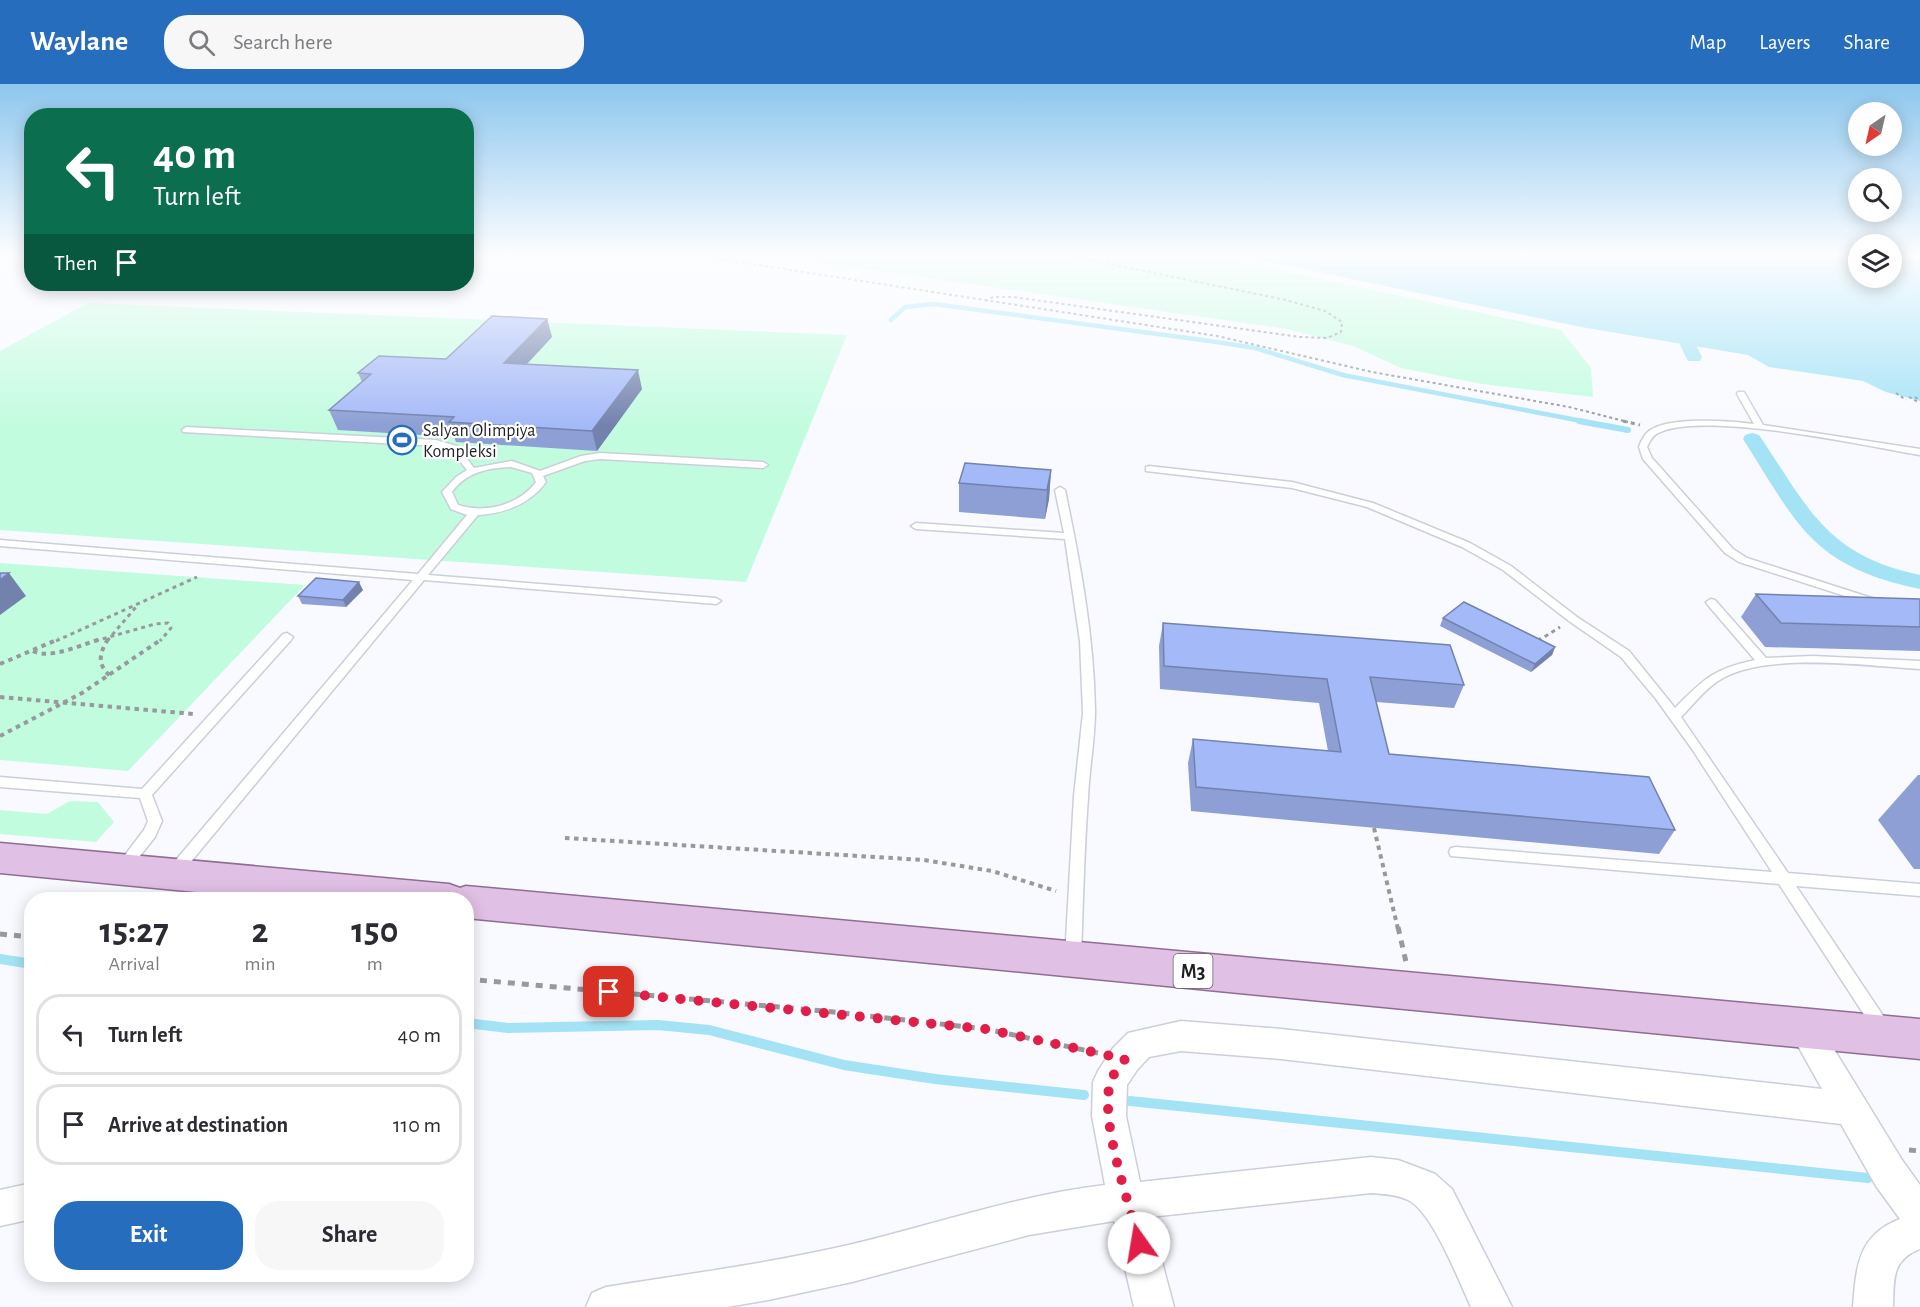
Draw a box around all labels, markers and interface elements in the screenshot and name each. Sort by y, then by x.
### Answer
search box [164,15,584,69]
icon: search [185,26,218,59]
text: Waylane [30,28,128,56]
text: Search here [233,31,333,53]
text: Map [1690,32,1726,53]
text: Layers [1759,32,1810,53]
text: Share [1843,32,1890,53]
north arrow [1848,102,1902,156]
map controls [1848,102,1902,288]
icon: left [54,132,132,210]
text: 40 m [153,134,236,176]
button: search [1848,168,1902,222]
text: Turn left [153,183,241,210]
button: layers [1848,234,1902,288]
icon: arrive [110,246,143,279]
text: Then [54,252,98,274]
place label: Salyan Olimpiya Kompleksi [423,422,536,461]
sports icon: Salyan Olimpiya Kompleksi [386,424,418,456]
text: 15:27 [100,913,169,949]
text: 2 [251,913,268,949]
text: 150 [351,913,398,949]
text: Arrival [108,954,160,974]
text: min [244,954,276,974]
text: m [367,954,383,974]
road number: M3 [1174,954,1212,988]
pin [583,966,634,1017]
icon: arrive [592,975,625,1008]
icon: left [57,1018,90,1051]
text: Turn left [108,1024,182,1046]
text: 40 m [398,1024,441,1046]
icon: arrive [57,1108,90,1141]
text: Arrive at destination [108,1114,288,1136]
text: 110 m [393,1114,441,1136]
button: Exit [54,1201,243,1270]
button: Share [255,1201,444,1270]
position arrow [1107,1211,1171,1275]

